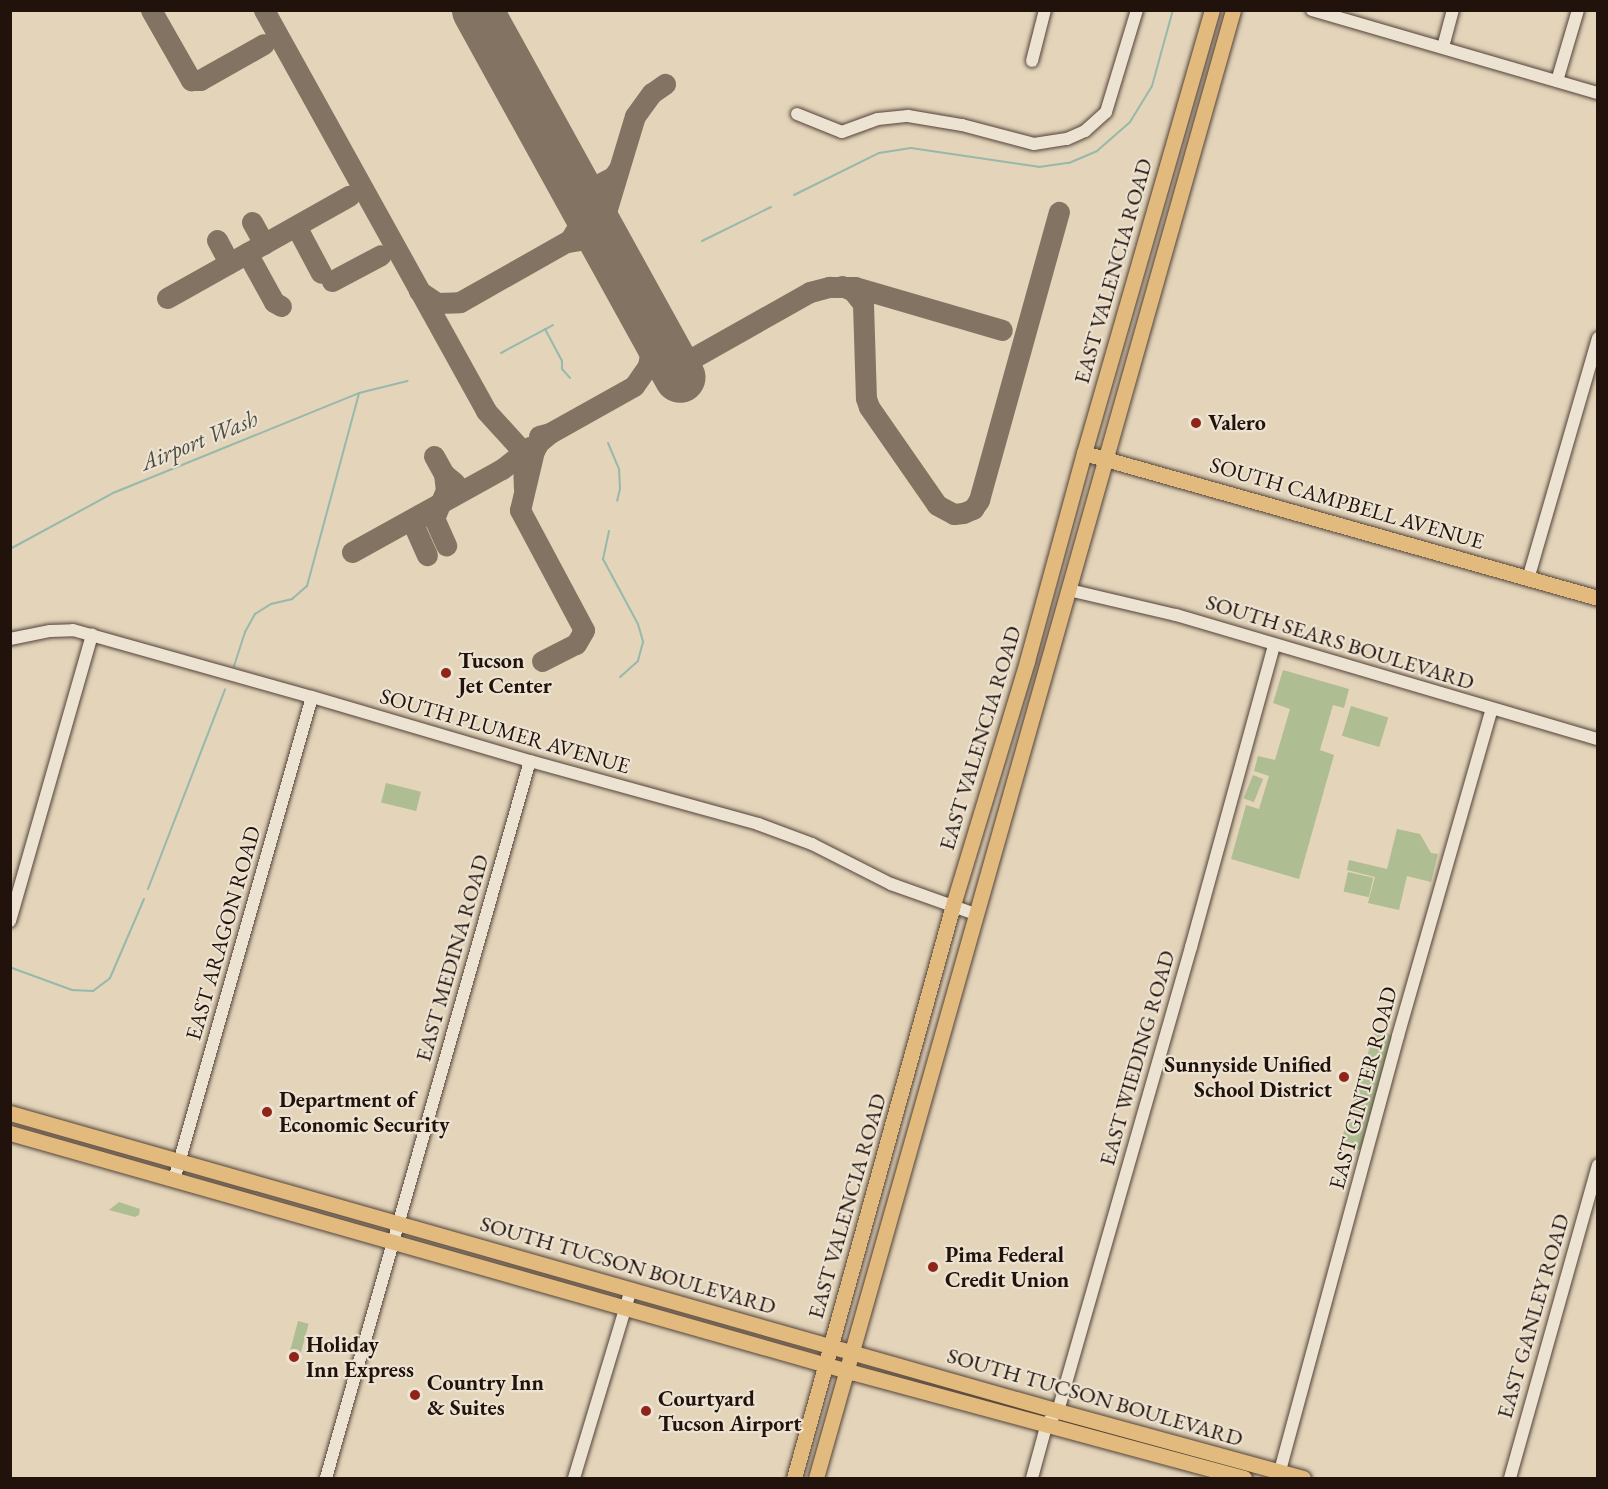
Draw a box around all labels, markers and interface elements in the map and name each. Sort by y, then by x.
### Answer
street label: EAST VALENCIA ROAD [1068,155,1158,387]
water label: Airport Wash [136,403,262,477]
place label: Valero [1208,410,1266,436]
marker: Valero [1189,416,1203,430]
street label: SOUTH CAMPBELL AVENUE [1207,451,1487,555]
street label: SOUTH SEARS BOULEVARD [1203,589,1477,695]
street label: EAST VALENCIA ROAD [933,623,1027,853]
place label: Tucson Jet Center [458,647,552,698]
marker: Tucson Jet Center [439,666,453,680]
street label: SOUTH PLUMER AVENUE [377,683,633,779]
street label: EAST ARAGON ROAD [180,823,266,1043]
street label: EAST MEDINA ROAD [410,852,494,1064]
street label: EAST WIEDING ROAD [1094,947,1180,1169]
street label: EAST GINTER ROAD [1323,984,1403,1192]
place label: Sunnyside Unified School District [1164,1051,1332,1102]
marker: Sunnyside Unified School District [1337,1070,1351,1084]
place label: Department of Economic Security [279,1086,449,1138]
street label: EAST VALENCIA ROAD [802,1090,892,1322]
marker: Department of Economic Security [260,1105,274,1119]
street label: SOUTH TUCSON BOULEVARD [477,1210,779,1320]
street label: EAST GANLEY ROAD [1491,1211,1575,1421]
place label: Pima Federal Credit Union [945,1241,1069,1292]
marker: Pima Federal Credit Union [926,1260,940,1274]
place label: Holiday Inn Express [306,1331,414,1382]
street label: SOUTH TUCSON BOULEVARD [944,1342,1246,1452]
marker: Holiday Inn Express [287,1350,301,1364]
place label: Country Inn & Suites [427,1369,544,1420]
place label: Courtyard Tucson Airport [658,1385,802,1436]
marker: Country Inn & Suites [408,1388,422,1402]
marker: Courtyard Tucson Airport [639,1404,653,1418]

